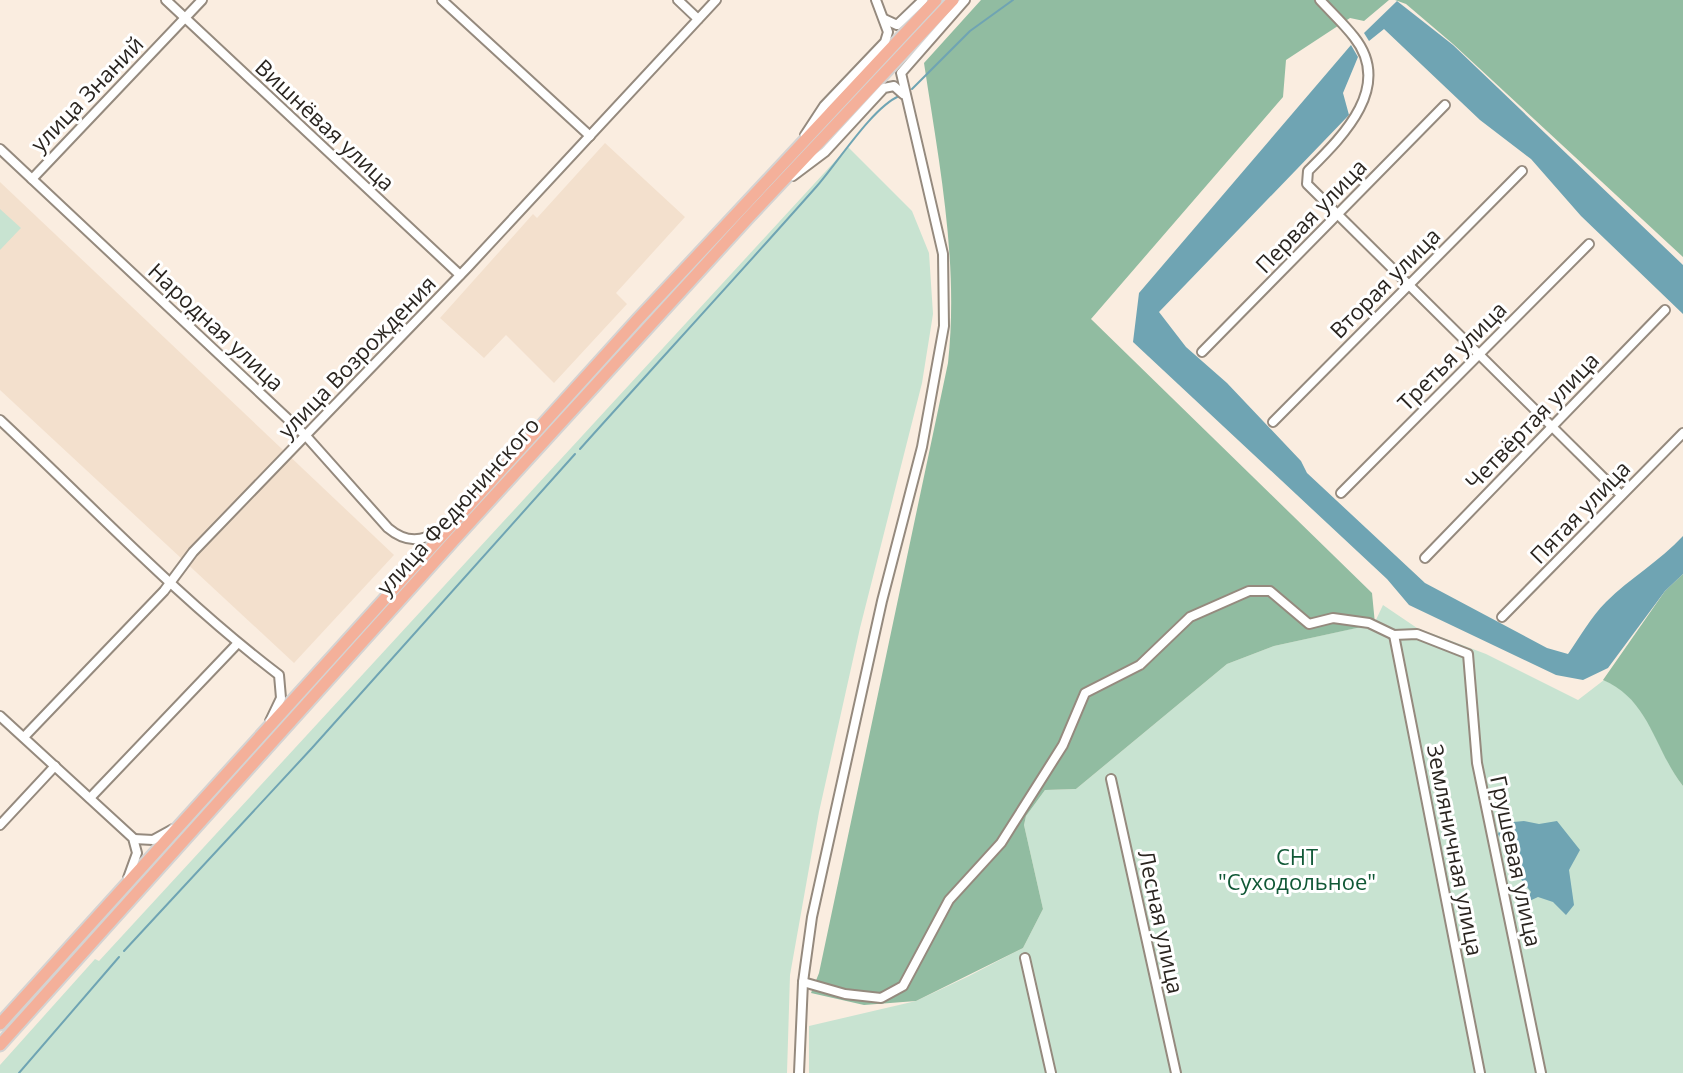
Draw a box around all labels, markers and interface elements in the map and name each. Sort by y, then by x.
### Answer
street label: улица Знаний [23,29,149,158]
street label: Вишнёвая улица [249,52,402,197]
street label: Первая улица [1248,152,1373,279]
street label: Вторая улица [1322,220,1446,344]
street label: Народная улица [142,255,291,397]
street label: улица Возрождения [271,268,442,444]
street label: Третья улица [1390,294,1512,416]
street label: Четвёртая улица [1458,345,1605,496]
street label: улица Федюнинского [369,410,545,601]
street label: Пятая улица [1523,453,1636,569]
street label: Земляничная улица [1421,741,1491,958]
street label: Грушевая улица [1484,772,1550,949]
park label: СНТ "Суходольное" [1218,841,1376,896]
street label: Лесная улица [1132,847,1192,996]

